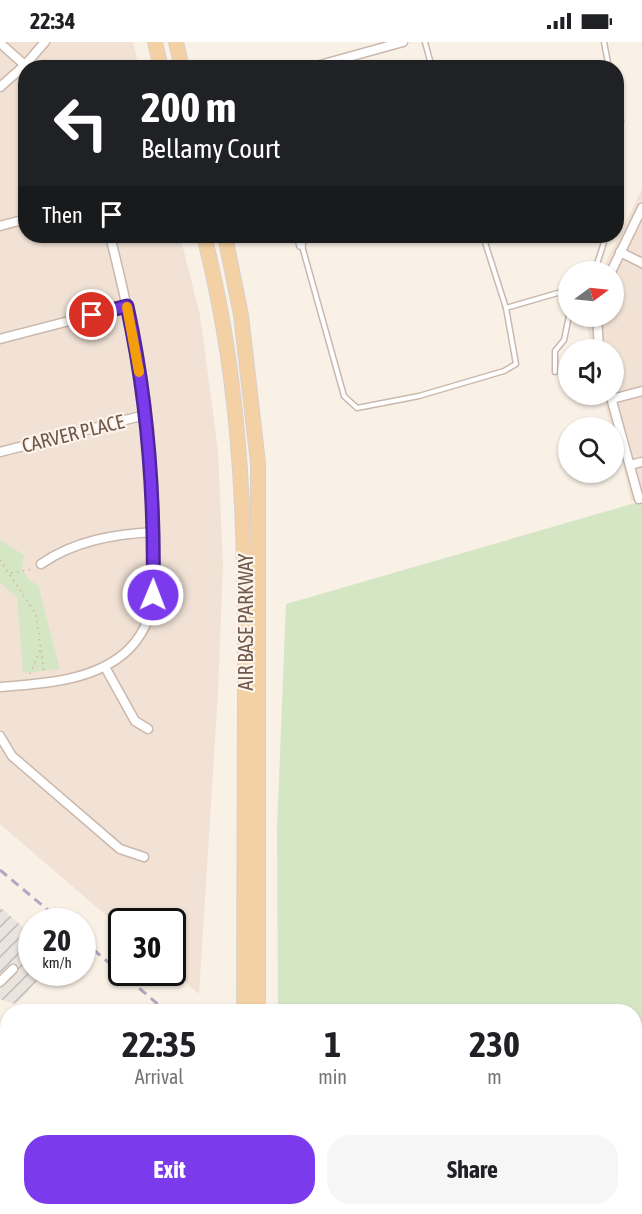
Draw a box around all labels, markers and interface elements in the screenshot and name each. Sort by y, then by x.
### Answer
text: 22:34 [30,8,75,34]
text: 200 m [141,83,236,131]
icon: left [42,84,120,162]
text: Bellamy Court [141,133,281,164]
icon: arrive [95,198,128,231]
text: Then [42,202,83,228]
north arrow [558,261,624,327]
map controls [558,261,624,483]
pin [66,289,117,340]
icon: arrive [75,298,108,331]
button: sound [558,339,624,405]
street label: CARVER PLACE [20,409,127,457]
button: search [558,417,624,483]
street label: AIR BASE PARKWAY [234,553,257,690]
position arrow [121,563,185,627]
speed limit sign: 30 [108,908,186,986]
text: 20 [43,923,71,957]
text: km/h [42,954,72,971]
text: 22:35 [122,1023,196,1065]
text: 1 [324,1023,341,1065]
text: 230 [469,1023,520,1065]
text: Arrival [135,1065,184,1088]
text: min [318,1065,347,1088]
text: m [487,1065,502,1088]
button: Exit [24,1135,315,1204]
button: Share [327,1135,618,1204]

